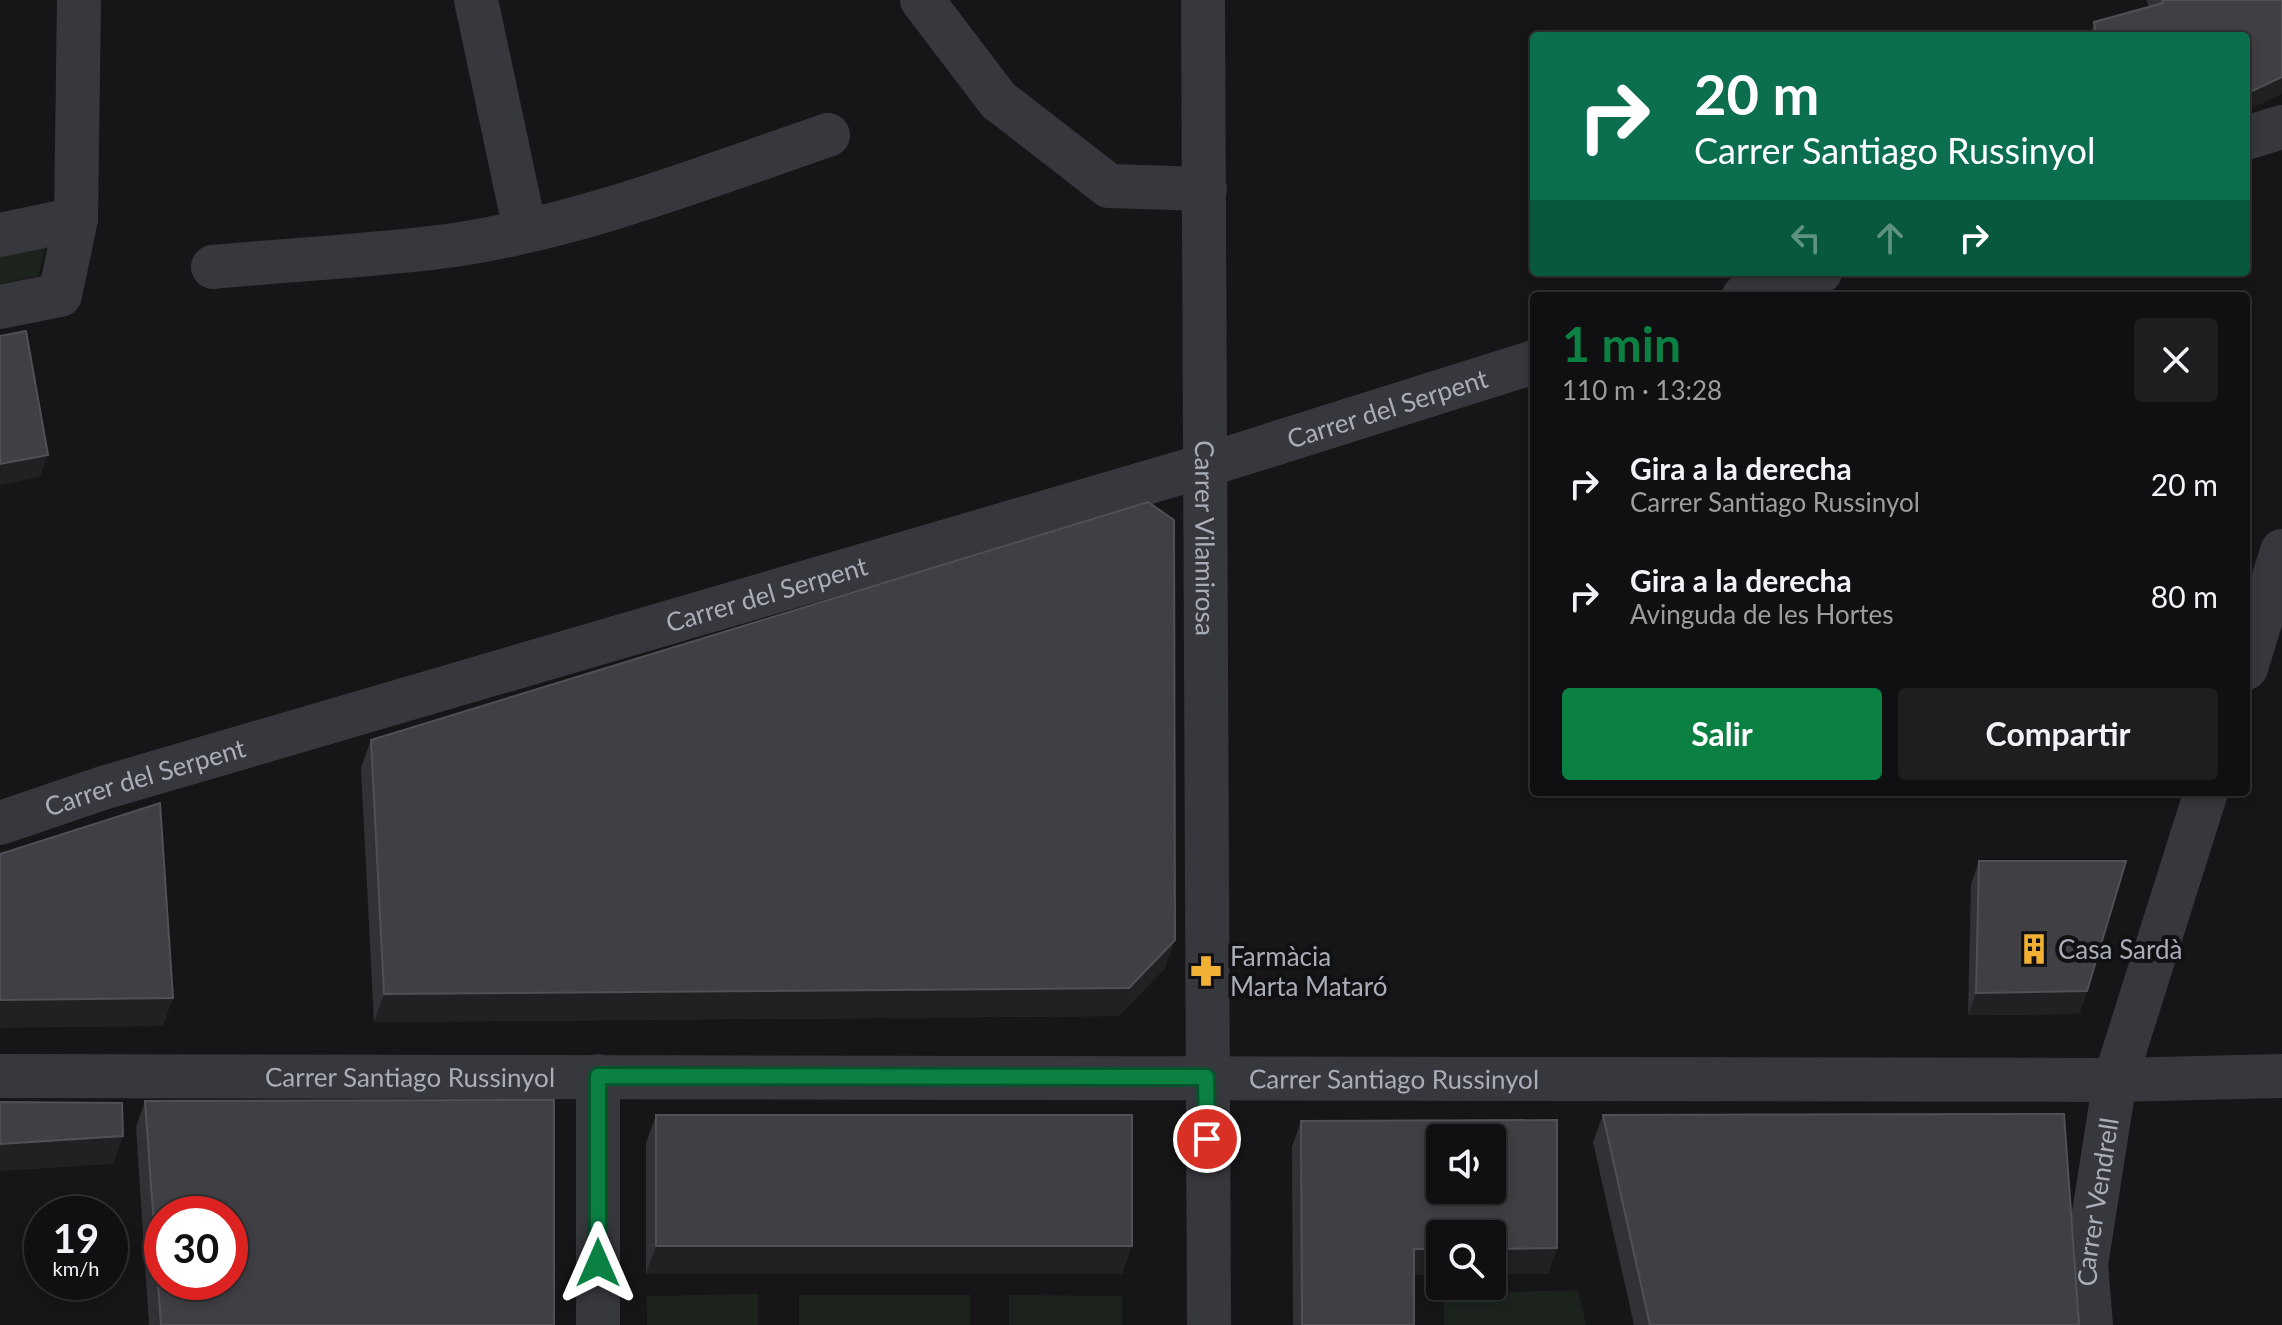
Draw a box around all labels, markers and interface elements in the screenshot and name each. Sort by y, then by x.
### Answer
text: 20 m [1694,60,1819,127]
icon: right [1562,64,1666,168]
text: Carrer Santiago Russinyol [1694,128,2095,172]
icon: left [1784,216,1828,260]
icon: ahead [1868,216,1912,260]
icon: right [1952,216,1996,260]
text: 1 min [1562,315,1681,372]
button: close [2134,318,2218,402]
street label: Carrer del Serpent [1283,361,1492,455]
text: 110 m · 13:28 [1562,374,1722,406]
street label: Carrer Vilamirosa [1189,440,1222,636]
text: Gira a la derecha [1630,450,1852,486]
icon: right [1562,462,1606,506]
text: 20 m [2151,466,2218,502]
text: Carrer Santiago Russinyol [1630,486,1920,518]
street label: Carrer del Serpent [662,549,872,639]
text: Gira a la derecha [1630,562,1852,598]
icon: right [1562,574,1606,618]
text: 80 m [2151,578,2218,614]
text: Avinguda de les Hortes [1630,598,1894,630]
button: Salir [1562,688,1882,780]
button: Compartir [1898,688,2218,780]
street label: Carrer del Serpent [40,731,250,823]
building icon: Casa Sardà [2017,932,2051,966]
place label: Casa Sardà [2058,933,2182,965]
place label: Farmàcia Marta Mataró [1230,940,1387,1002]
pharmacy icon: Farmàcia Marta Mataró [1189,954,1223,988]
street label: Carrer Santiago Russinyol [265,1061,555,1093]
street label: Carrer Santiago Russinyol [1249,1062,1539,1095]
pin [1173,1105,1241,1173]
street label: Carrer Vendrell [2069,1115,2125,1288]
icon: arrive [1185,1117,1229,1161]
map controls [1426,1124,1506,1300]
button: sound [1426,1124,1506,1204]
speed limit sign: 30 [144,1196,248,1300]
text: 19 [53,1214,99,1262]
button: search [1426,1220,1506,1300]
position arrow [556,1221,640,1305]
text: km/h [53,1256,99,1280]

